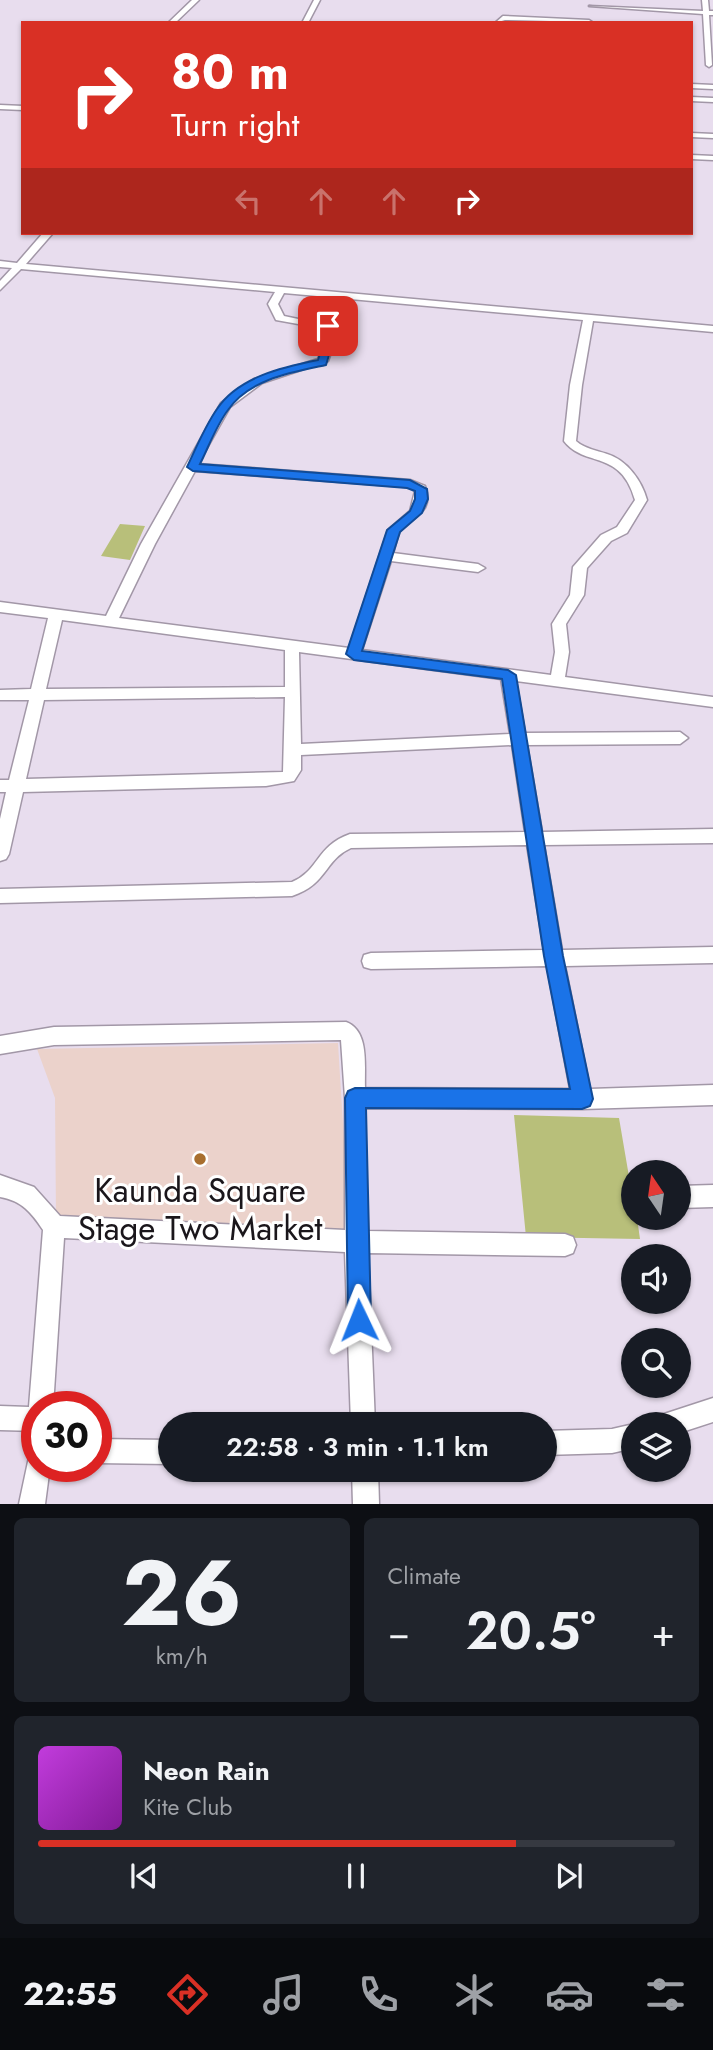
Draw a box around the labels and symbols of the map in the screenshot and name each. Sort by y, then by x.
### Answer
pin [298,296,358,356]
marker: Kaunda Square Stage Two Market [192,1151,208,1167]
north arrow [621,1160,691,1230]
place label: Kaunda Square Stage Two Market [78,1167,322,1252]
position arrow [322,1283,396,1357]
speed limit sign: 30 [21,1391,112,1482]

